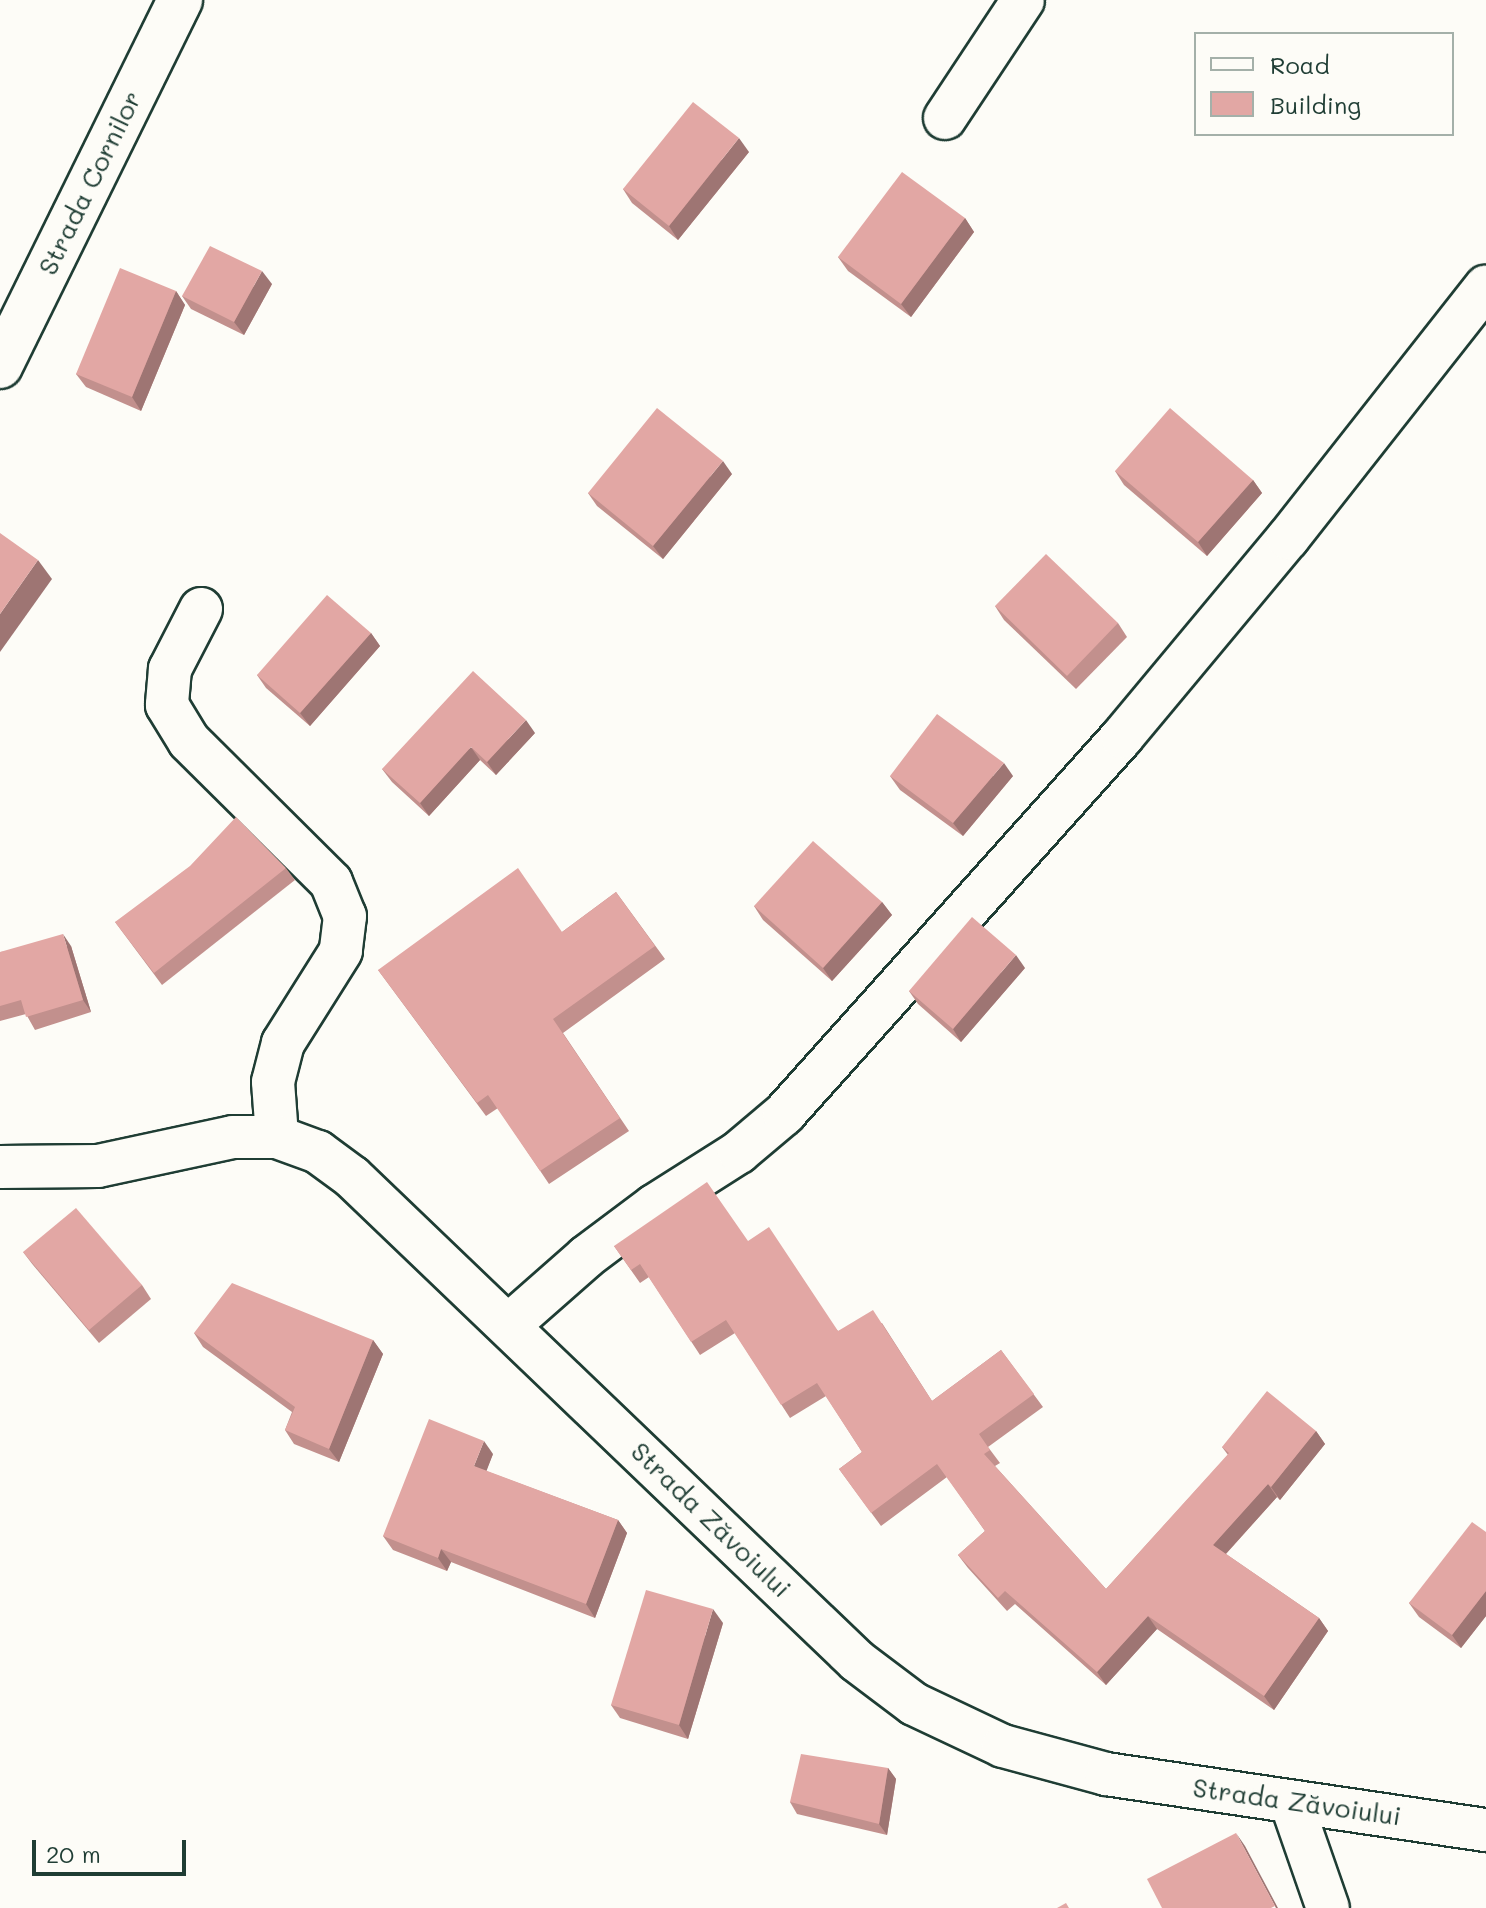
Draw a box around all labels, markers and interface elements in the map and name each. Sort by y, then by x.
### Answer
legend [1194,32,1454,136]
text: Road [1270,49,1330,80]
street label: Strada Cornilor [32,86,148,280]
text: Building [1270,89,1361,120]
street label: Strada Zăvoiului [625,1436,797,1604]
street label: Strada Zăvoiului [1191,1772,1403,1832]
scale bar [36,1824,190,1874]
text: 20 m [46,1838,101,1869]

